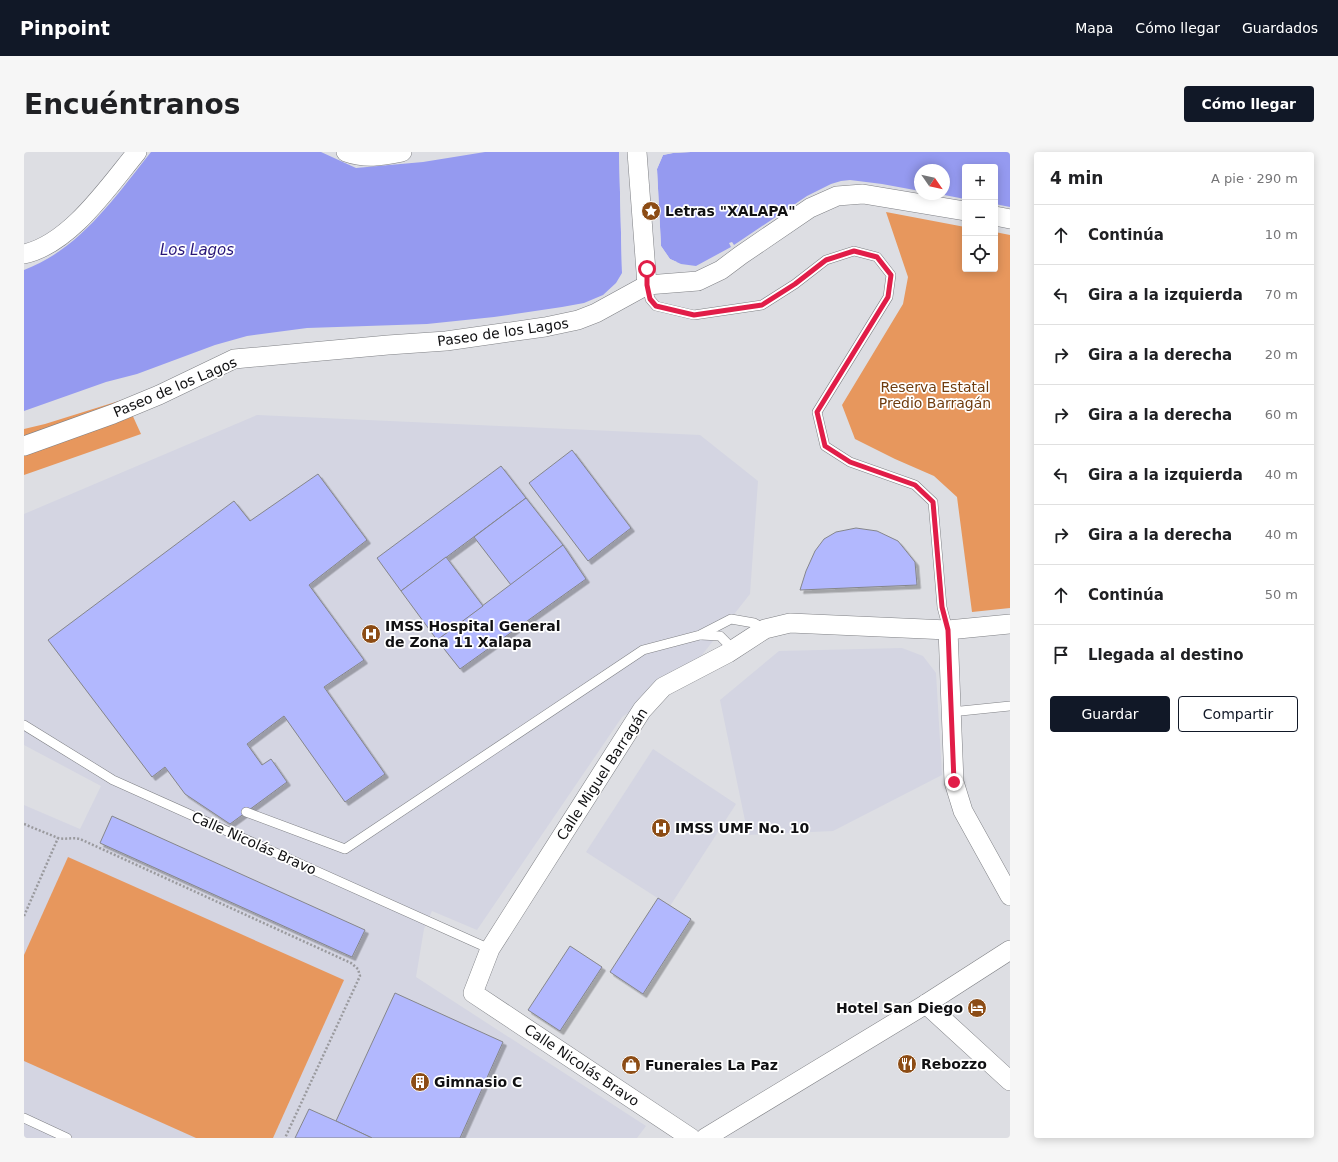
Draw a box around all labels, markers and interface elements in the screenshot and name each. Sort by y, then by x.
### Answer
text: Pinpoint [20,17,110,39]
text: Mapa [1075,20,1113,36]
text: Cómo llegar [1135,20,1220,36]
text: Guardados [1242,20,1318,36]
button: Cómo llegar [1184,86,1314,122]
text: Encuéntranos [24,88,240,121]
north arrow [914,164,950,200]
map controls [962,164,998,272]
button: + [962,164,998,200]
text: 4 min [1050,168,1103,188]
text: A pie · 290 m [1211,171,1298,186]
place icon: Letras "XALAPA" [640,200,662,222]
button: − [962,200,998,236]
place label: Letras "XALAPA" [665,203,795,219]
icon: ahead [1050,224,1072,246]
text: Continúa [1088,226,1164,244]
text: 10 m [1265,227,1298,242]
button: locate [962,236,998,272]
water label: Los Lagos [160,241,234,259]
route start [638,260,656,278]
icon: left [1050,284,1072,306]
text: Gira a la izquierda [1088,286,1243,304]
text: 70 m [1265,287,1298,302]
street label: Paseo de los Lagos [436,315,570,349]
icon: right [1050,344,1072,366]
text: Gira a la derecha [1088,346,1232,364]
text: 20 m [1265,347,1298,362]
street label: Paseo de los Lagos [111,354,239,420]
park label: Reserva Estatal Predio Barragán [879,379,991,411]
icon: right [1050,404,1072,426]
text: Gira a la derecha [1088,406,1232,424]
text: 60 m [1265,407,1298,422]
icon: left [1050,464,1072,486]
text: Gira a la izquierda [1088,466,1243,484]
text: 40 m [1265,467,1298,482]
icon: right [1050,524,1072,546]
text: Gira a la derecha [1088,526,1232,544]
text: 40 m [1265,527,1298,542]
icon: ahead [1050,584,1072,606]
text: Continúa [1088,586,1164,604]
text: 50 m [1265,587,1298,602]
place label: IMSS Hospital General de Zona 11 Xalapa [385,618,560,650]
hospital icon: IMSS Hospital General de Zona 11 Xalapa [360,623,382,645]
icon: arrive [1050,644,1072,666]
text: Llegada al destino [1088,646,1243,664]
button: Guardar [1050,696,1170,732]
button: Compartir [1178,696,1298,732]
street label: Calle Miguel Barragán [553,705,651,843]
route end [945,773,963,791]
street label: Calle Nicolás Bravo [189,808,319,878]
hospital icon: IMSS UMF No. 10 [650,817,672,839]
place label: IMSS UMF No. 10 [675,820,810,836]
hotel icon: Hotel San Diego [966,997,988,1019]
place label: Hotel San Diego [836,1000,963,1016]
street label: Calle Nicolás Bravo [522,1021,642,1109]
restaurant icon: Rebozzo [896,1053,918,1075]
shop icon: Funerales La Paz [620,1054,642,1076]
place label: Rebozzo [921,1056,987,1072]
place label: Funerales La Paz [645,1057,778,1073]
building icon: Gimnasio C [409,1071,431,1093]
place label: Gimnasio C [434,1074,522,1090]

